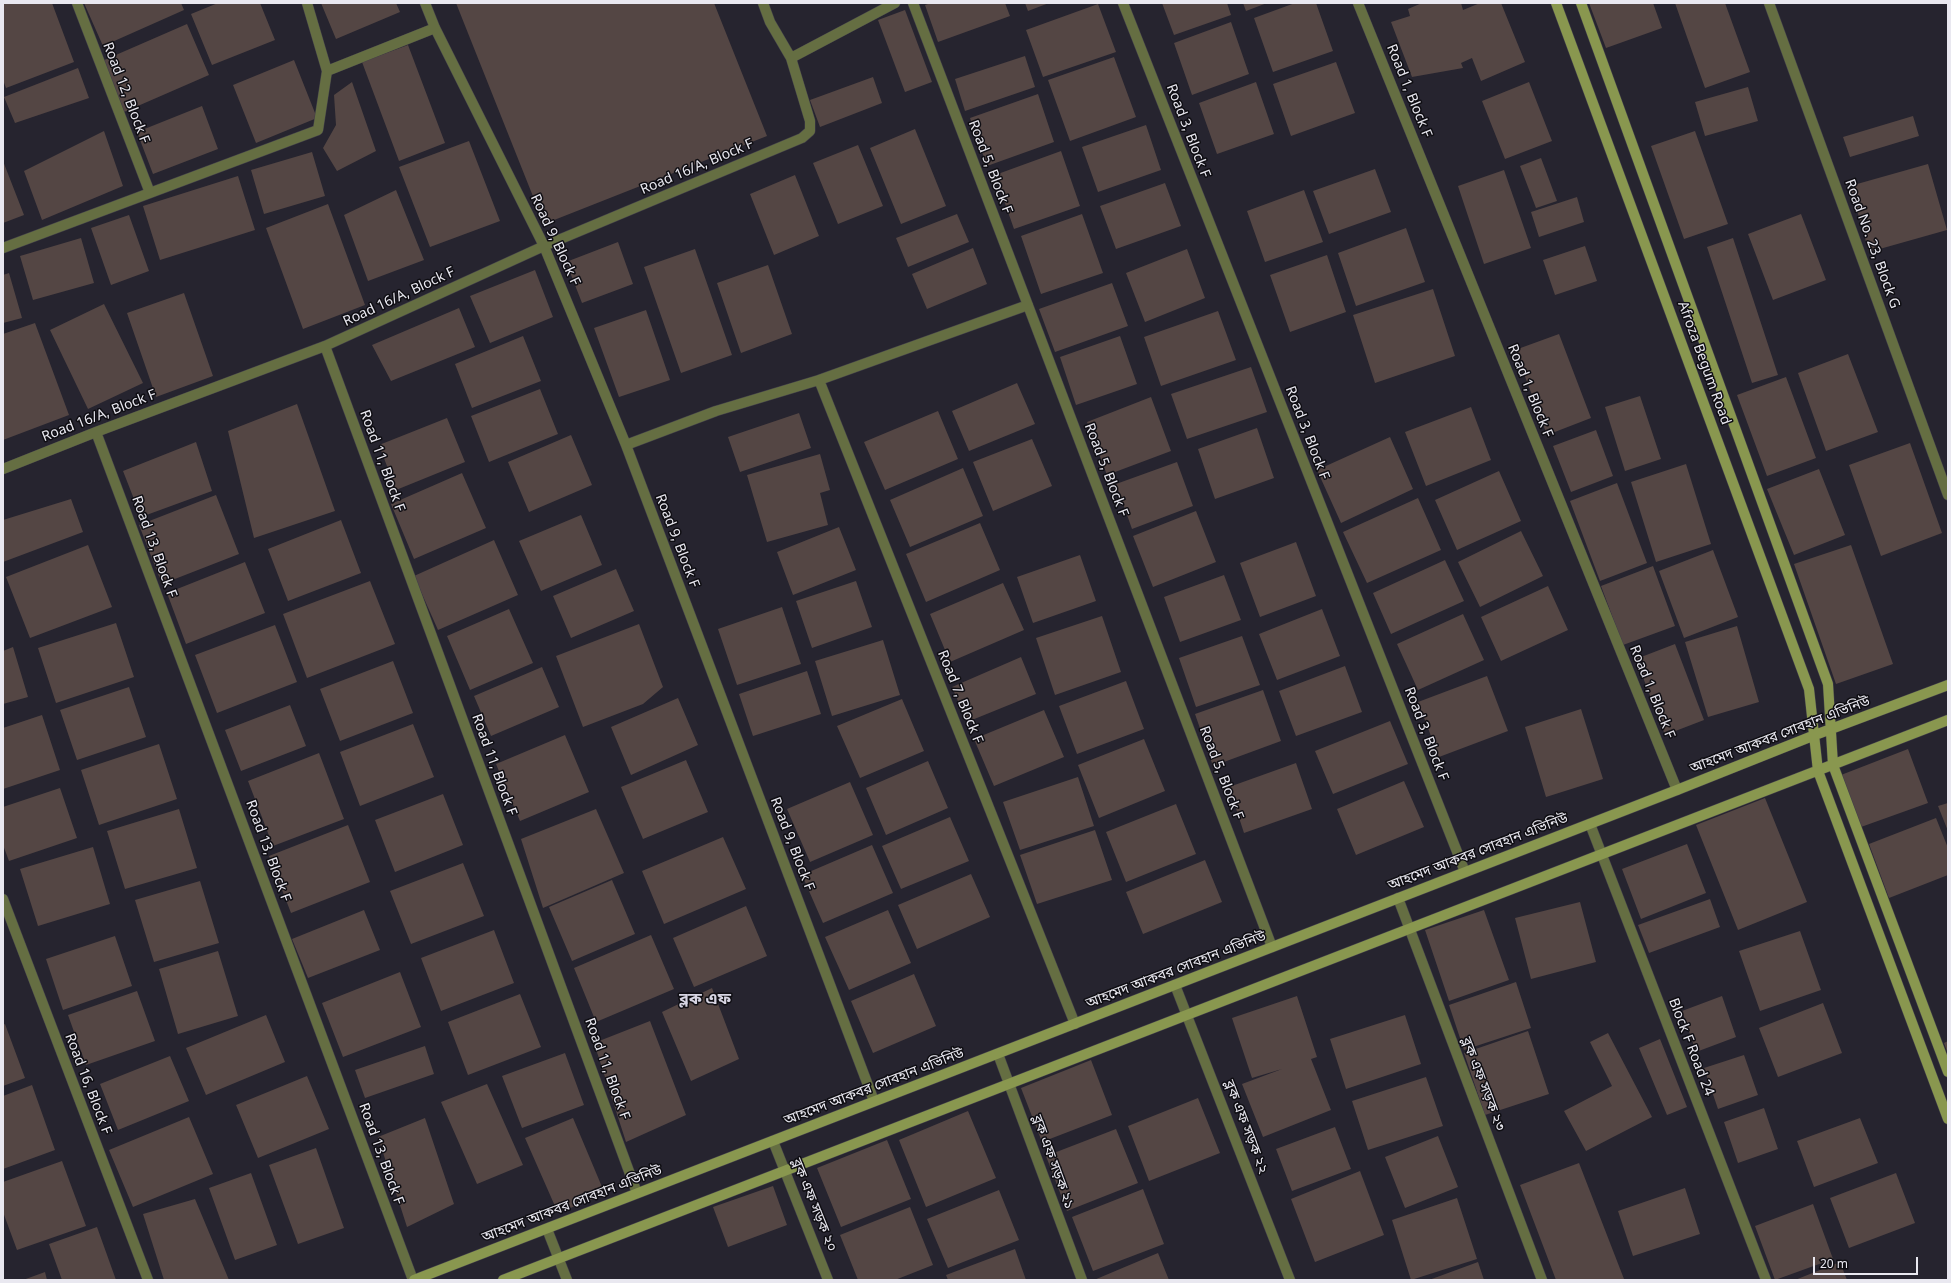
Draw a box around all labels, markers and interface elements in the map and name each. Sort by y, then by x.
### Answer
street label: Road 12, Block F [99,40,153,146]
street label: Road 1, Block F [1383,42,1435,140]
street label: Road 3, Block F [1162,82,1214,180]
street label: Road 5, Block F [964,118,1016,216]
street label: Road 16/A, Block F [638,136,756,198]
street label: Road No. 23, Block G [1841,177,1903,311]
street label: Road 9, Block F [526,192,584,288]
street label: Road 16/A, Block F [341,264,457,330]
street label: Afroza Begum Road [1674,299,1734,427]
street label: Road 1, Block F [1504,342,1556,440]
street label: Road 3, Block F [1281,384,1333,482]
street label: Road 16/A, Block F [39,386,159,446]
street label: Road 11, Block F [356,408,408,514]
street label: Road 5, Block F [1080,421,1132,519]
street label: Road 9, Block F [651,492,703,590]
street label: Road 13, Block F [128,494,180,600]
street label: Road 1, Block F [1626,643,1678,741]
street label: Road 7, Block F [934,648,986,746]
street label: Road 3, Block F [1400,685,1452,783]
street label: আহমেদ আকবর সোবহান এভিনিউ [1688,693,1872,777]
street label: Road 11, Block F [468,712,520,818]
street label: Road 5, Block F [1195,724,1247,822]
street label: Road 9, Block F [766,795,818,893]
street label: Road 13, Block F [242,798,294,904]
street label: আহমেদ আকবর সোবহান এভিনিউ [1386,810,1570,894]
street label: আহমেদ আকবর সোবহান এভিনিউ [1084,928,1268,1012]
district label: ব্লক এফ [679,989,731,1009]
street label: Block F Road 24 [1665,996,1717,1098]
street label: Road 11, Block F [581,1016,633,1122]
street label: Road 16, Block F [61,1031,115,1137]
street label: ব্লক এফ সড়ক ২৩ [1457,1035,1509,1133]
street label: আহমেদ আকবর সোবহান এভিনিউ [782,1045,966,1129]
street label: ব্লক এফ সড়ক ২২ [1220,1078,1272,1176]
street label: Road 13, Block F [355,1101,407,1207]
street label: ব্লক এফ সড়ক ২১ [1028,1113,1078,1211]
street label: ব্লক এফ সড়ক ২০ [788,1156,840,1254]
street label: আহমেদ আকবর সোবহান এভিনিউ [480,1162,664,1246]
scale bar [1815,1249,1920,1275]
text: 20 m [1820,1255,1848,1272]

